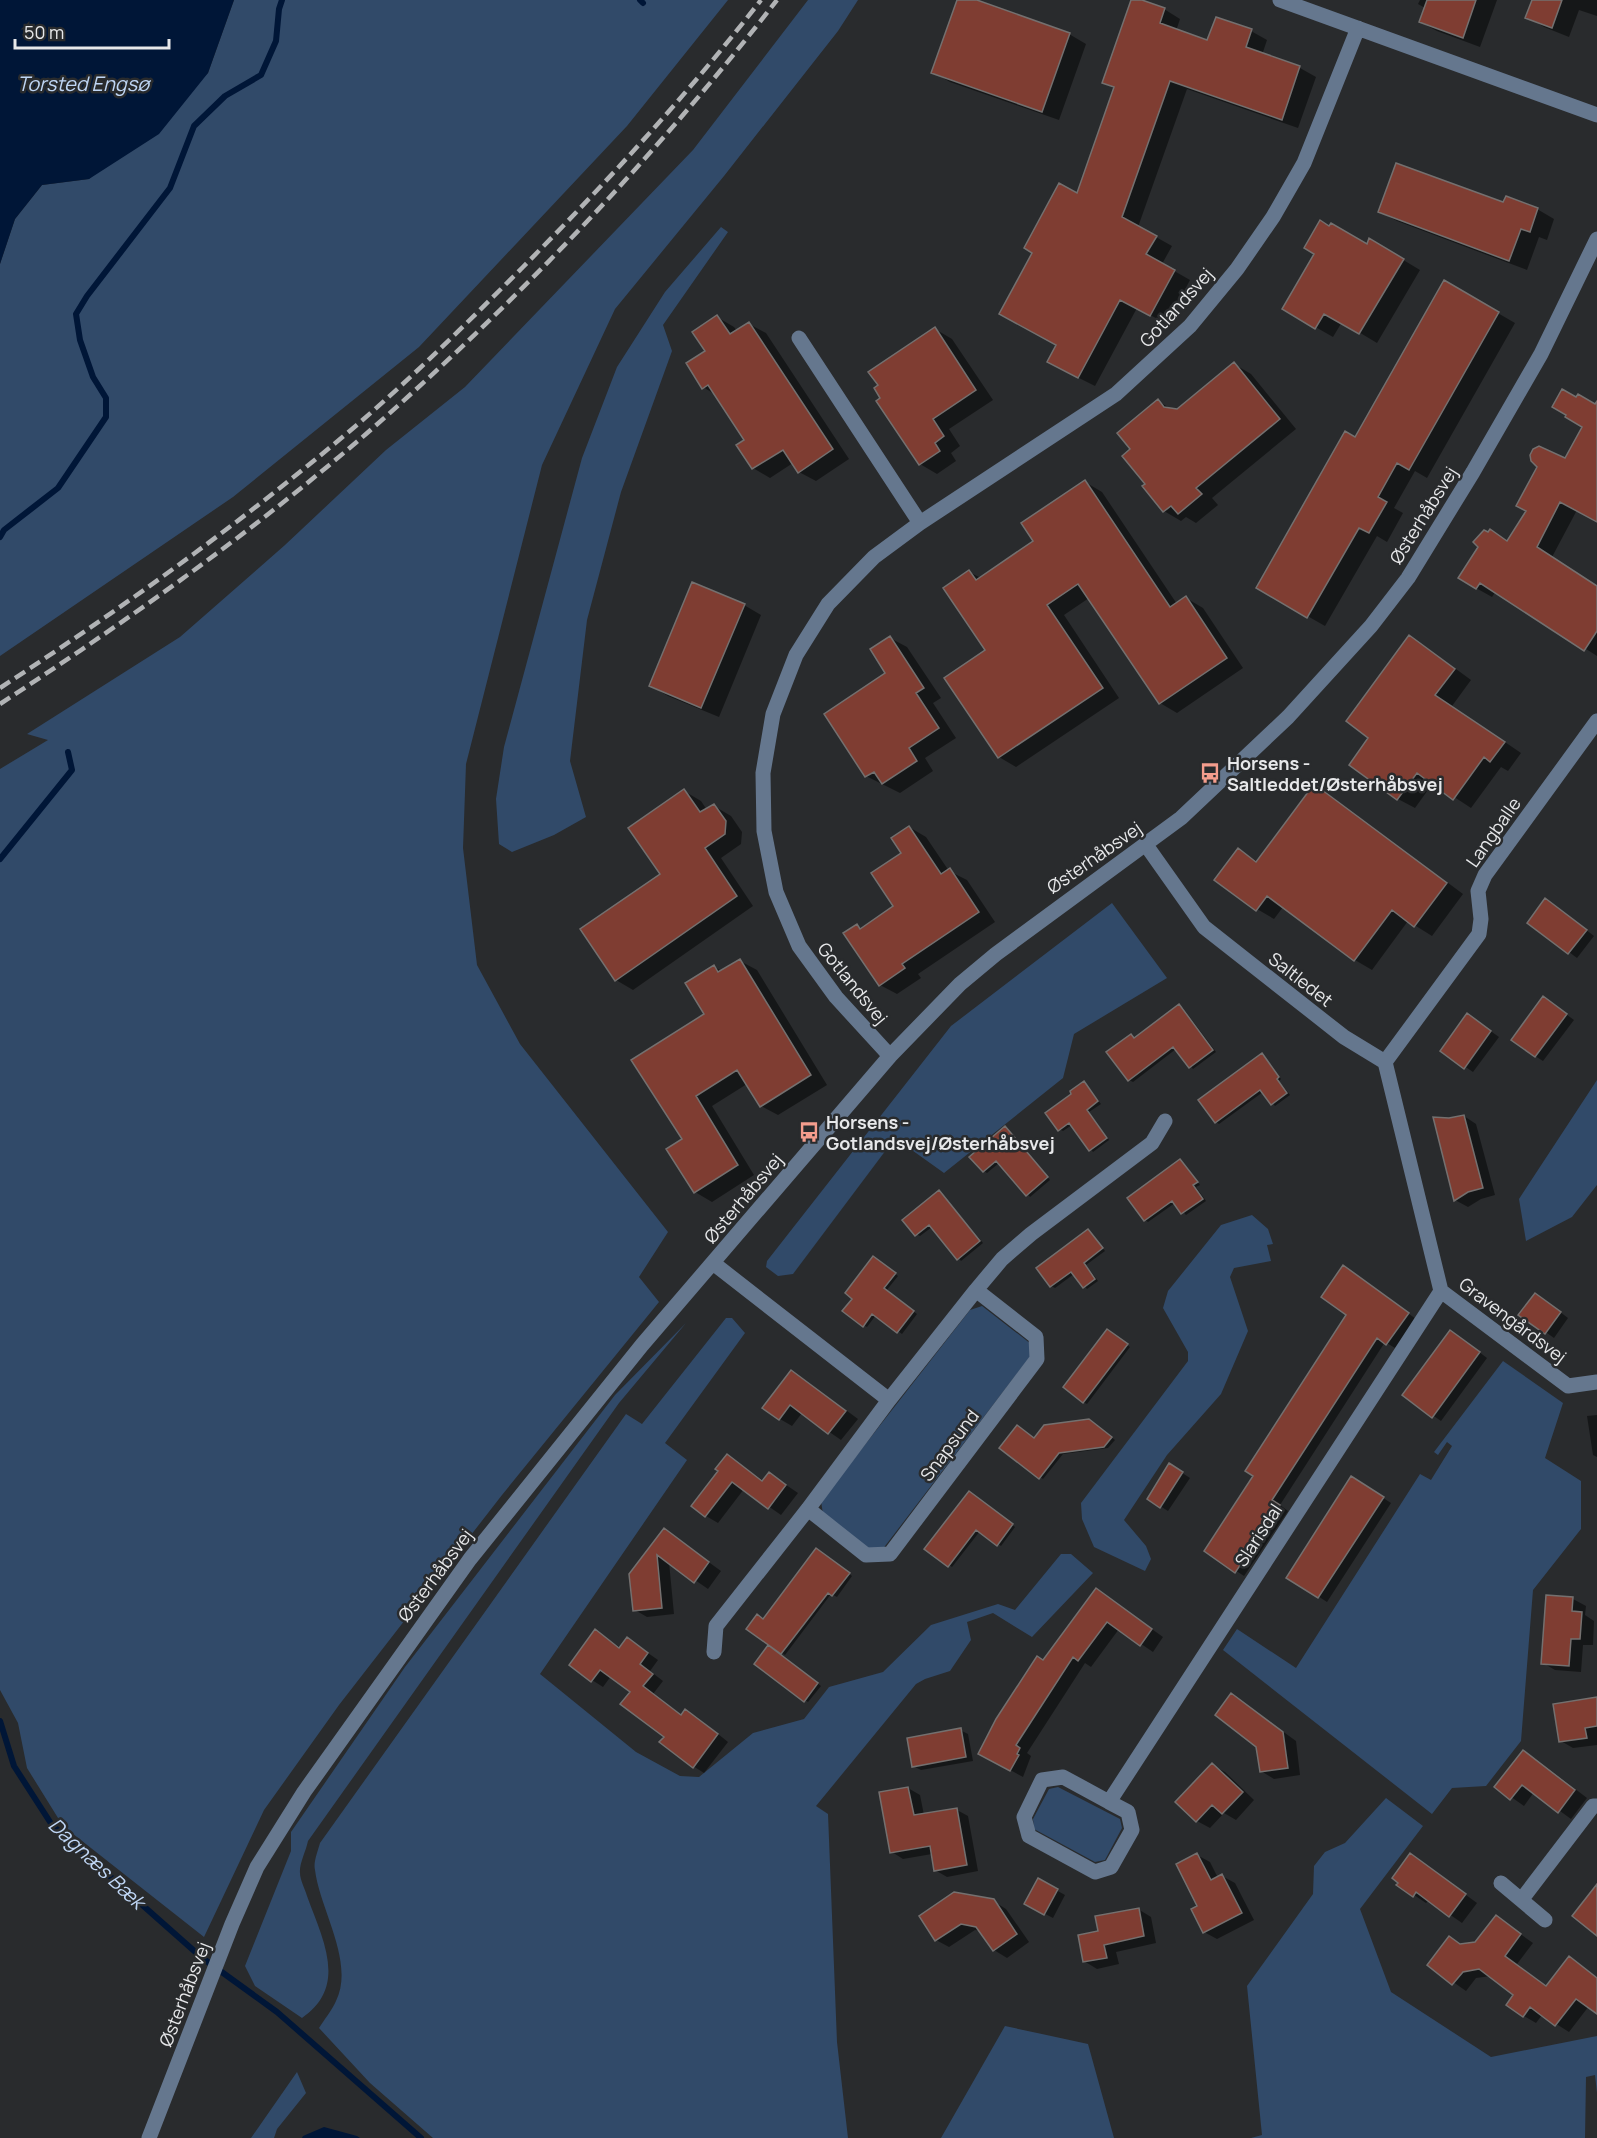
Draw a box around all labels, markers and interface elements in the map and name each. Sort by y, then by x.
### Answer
scale bar [15,12,170,50]
text: 50 m [24,20,64,44]
water label: Torsted Engsø [17,70,151,97]
street label: Gotlandsvej [1134,262,1218,352]
street label: Østerhåbsvej [1384,462,1462,568]
place label: Horsens - Saltleddet/Østerhåbsvej [1227,751,1443,796]
bus stop icon: Horsens - Saltleddet/Østerhåbsvej [1198,761,1222,785]
street label: Langballe [1460,792,1526,872]
street label: Østerhåbsvej [1042,815,1146,899]
street label: Gotlandsvej [813,937,893,1029]
street label: Saltledet [1264,946,1338,1012]
place label: Horsens - Gotlandsvej/Østerhåbsvej [826,1110,1055,1155]
bus stop icon: Horsens - Gotlandsvej/Østerhåbsvej [797,1120,821,1144]
street label: Østerhåbsvej [698,1148,788,1248]
street label: Gravengårdsvej [1454,1272,1572,1368]
street label: Snapsund [914,1404,984,1486]
street label: Slarisdal [1229,1499,1287,1571]
street label: Østerhåbsvej [392,1524,478,1626]
water label: Dagnæs Bæk [43,1811,153,1917]
street label: Østerhåbsvej [153,1938,215,2050]

